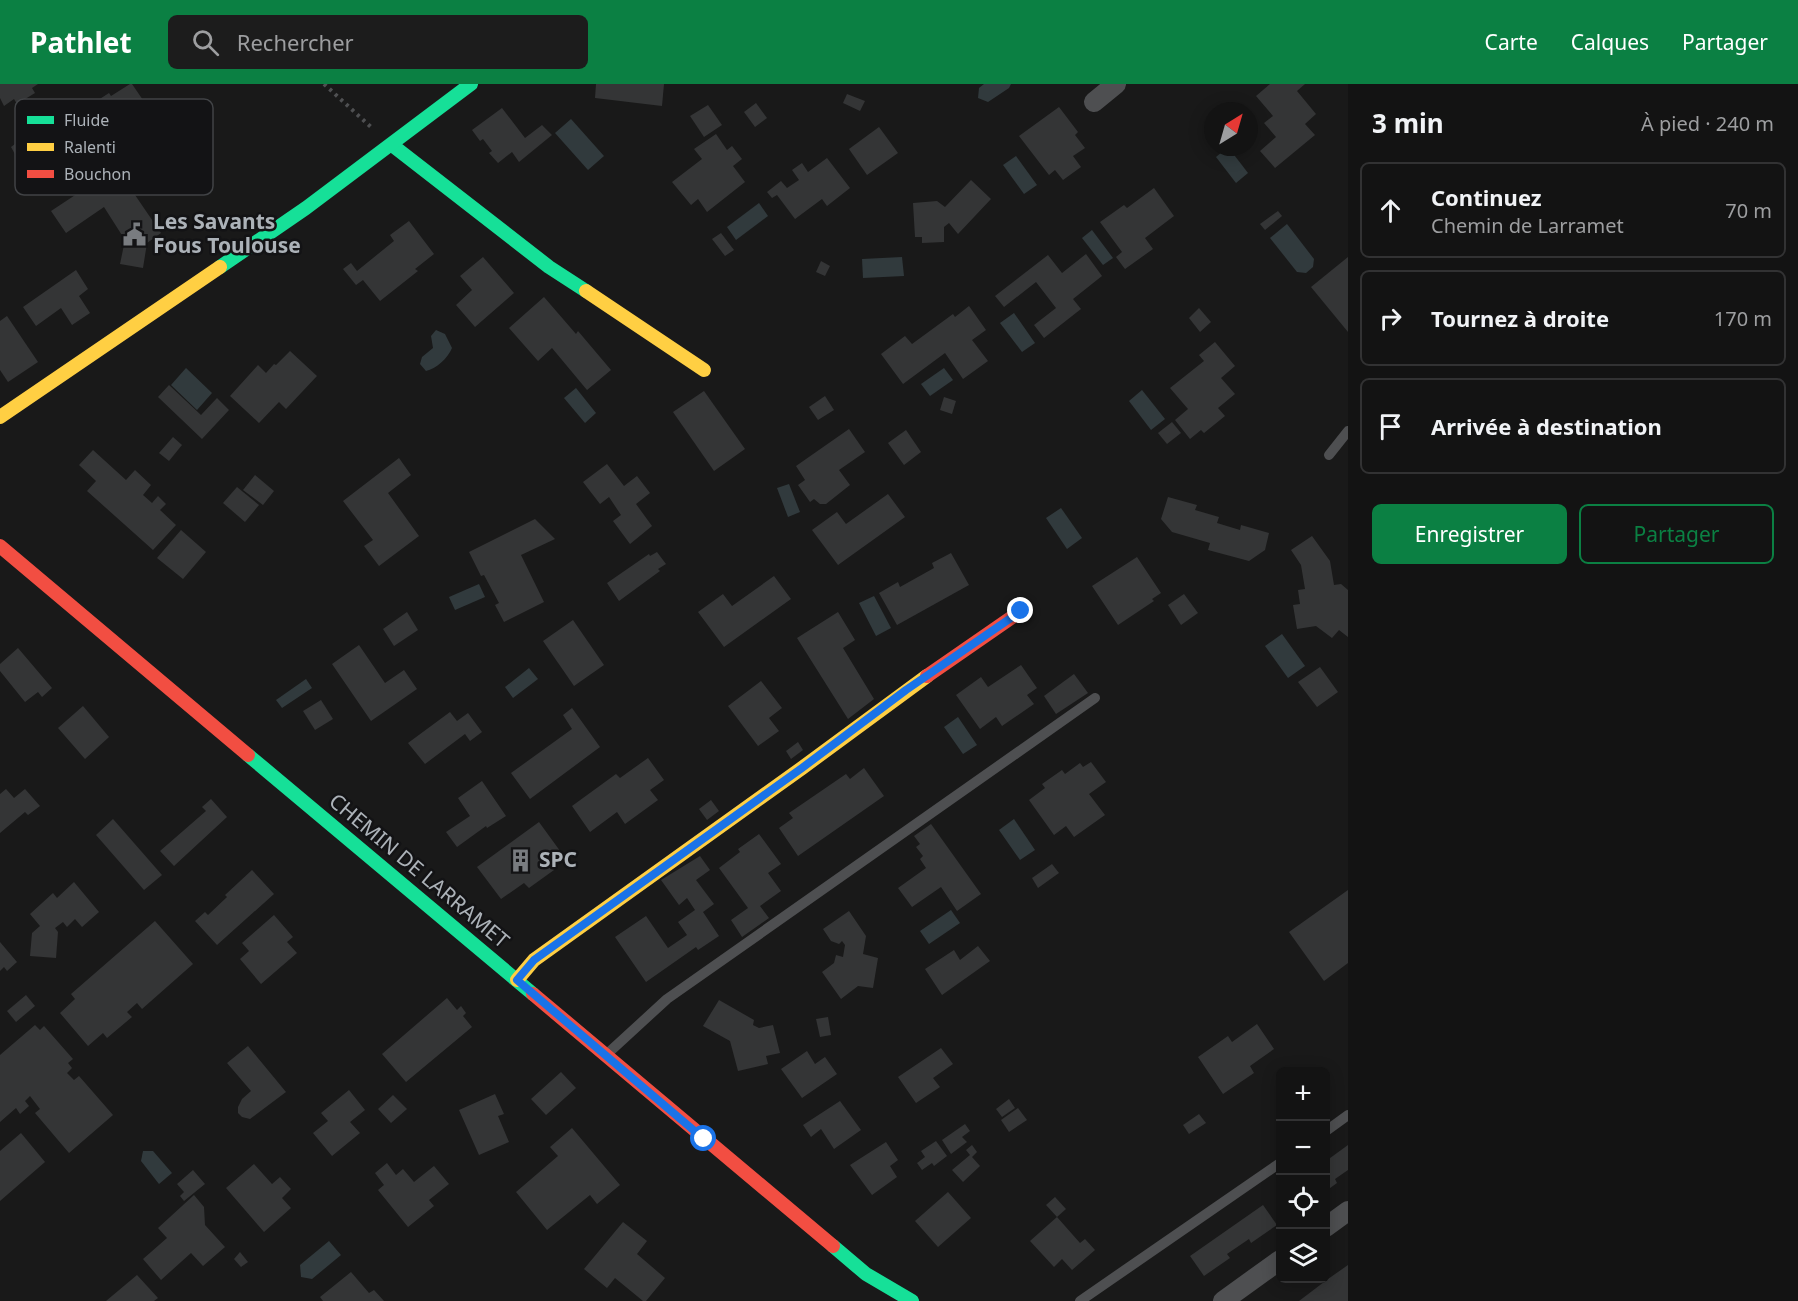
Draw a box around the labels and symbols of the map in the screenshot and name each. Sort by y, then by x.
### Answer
legend [15,99,213,195]
north arrow [1204,102,1258,156]
text: Fluide [64,109,109,131]
text: Ralenti [64,136,116,158]
text: Bouchon [64,163,131,185]
place label: Les Savants Fous Toulouse [153,207,301,259]
public building icon: Les Savants Fous Toulouse [122,221,148,247]
route end [1007,597,1033,623]
street label: CHEMIN DE LARRAMET [324,787,516,954]
place label: SPC [539,845,577,873]
building icon: SPC [508,847,534,873]
route start [690,1125,716,1151]

